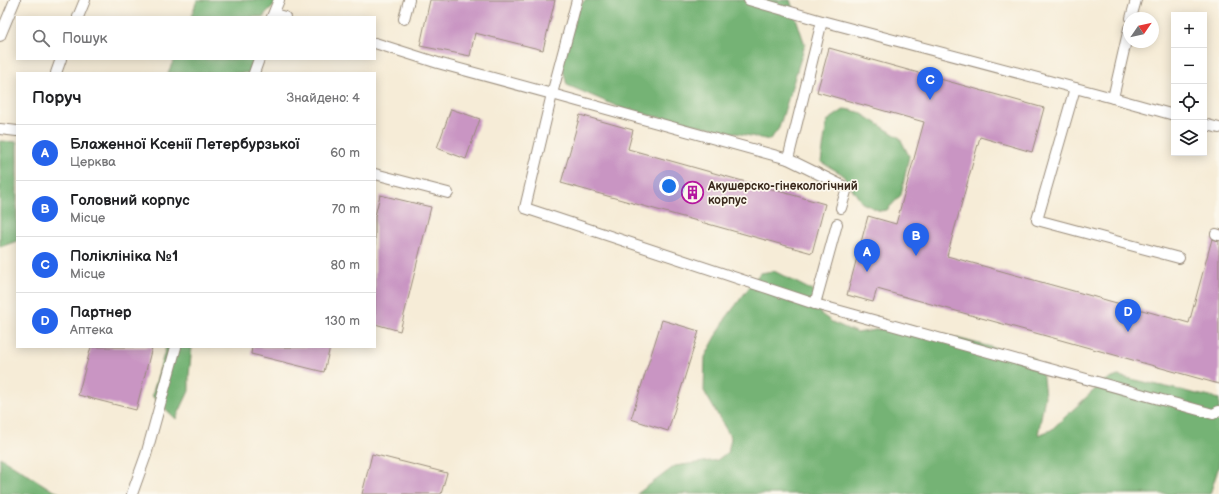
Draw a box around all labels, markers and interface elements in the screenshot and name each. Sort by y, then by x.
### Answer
north arrow [1123,12,1159,48]
map controls [1171,12,1207,156]
button: + [1171,12,1207,48]
search box [16,16,376,60]
icon: search [30,27,52,49]
text: Пошук [62,29,108,48]
button: − [1171,48,1207,84]
pin: C [917,67,943,100]
button: locate [1171,84,1207,120]
text: Поруч [32,88,82,108]
text: Знайдено: 4 [287,90,360,106]
button: layers [1171,120,1207,156]
text: Блаженної Ксенії Петербурзької [70,135,300,154]
text: A [41,145,49,161]
text: 60 m [330,145,360,161]
text: Церква [70,154,116,170]
your location [659,176,679,196]
place label: Акушерско-гінекологічний корпус [707,179,858,208]
building icon: Акушерско-гінекологічний корпус [680,180,706,206]
text: Головний корпус [70,191,190,210]
text: B [40,201,50,217]
text: 70 m [332,201,360,217]
text: Місце [70,210,105,226]
pin: B [903,223,929,256]
pin: A [854,239,880,272]
text: Поліклініка №1 [70,247,178,266]
text: C [40,257,50,273]
text: 80 m [331,257,360,273]
text: Місце [70,266,105,282]
pin: D [1115,299,1141,332]
text: Партнер [70,303,132,322]
text: D [40,313,50,329]
text: 130 m [325,313,360,329]
text: Аптека [70,322,113,338]

